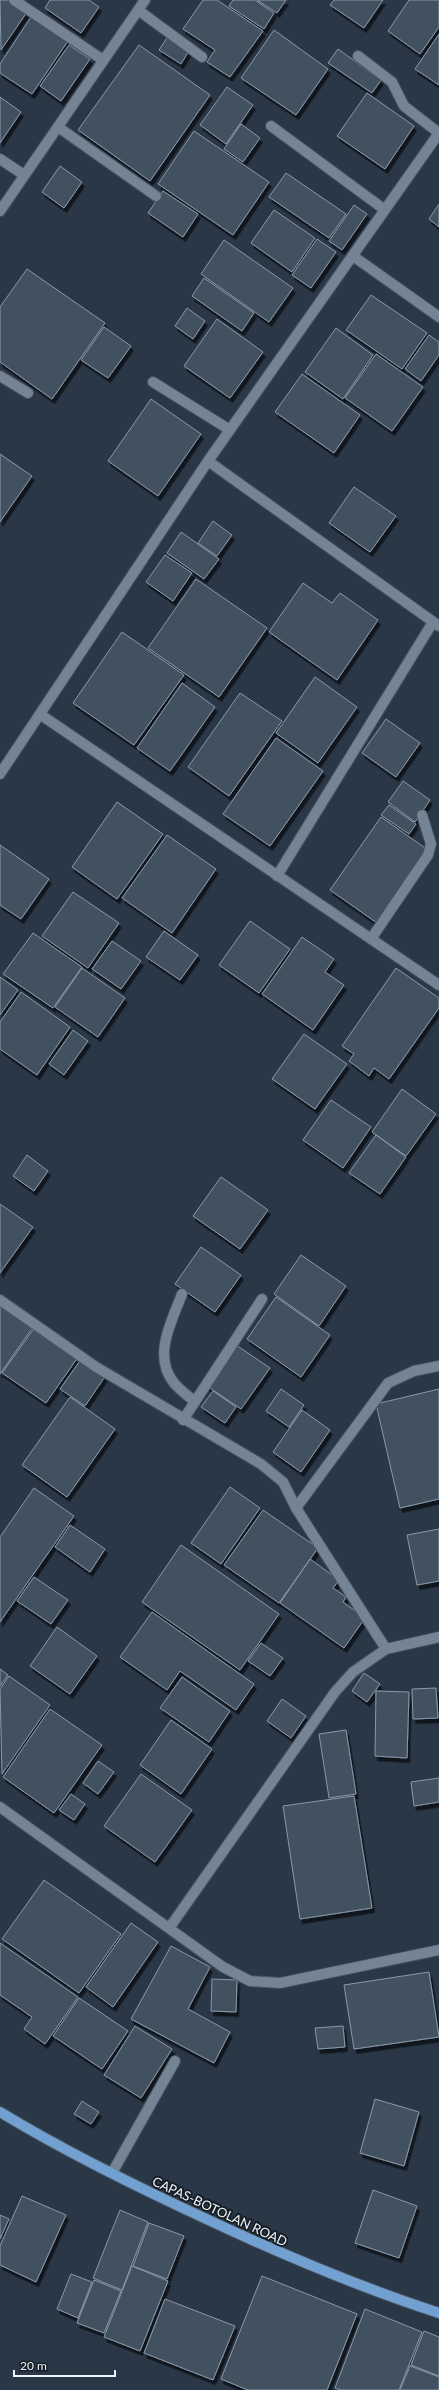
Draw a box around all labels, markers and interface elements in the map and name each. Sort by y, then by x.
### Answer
street label: CAPAS-BOTOLAN ROAD [150,2173,290,2249]
scale bar [14,2352,115,2378]
text: 20 m [20,2358,47,2373]

